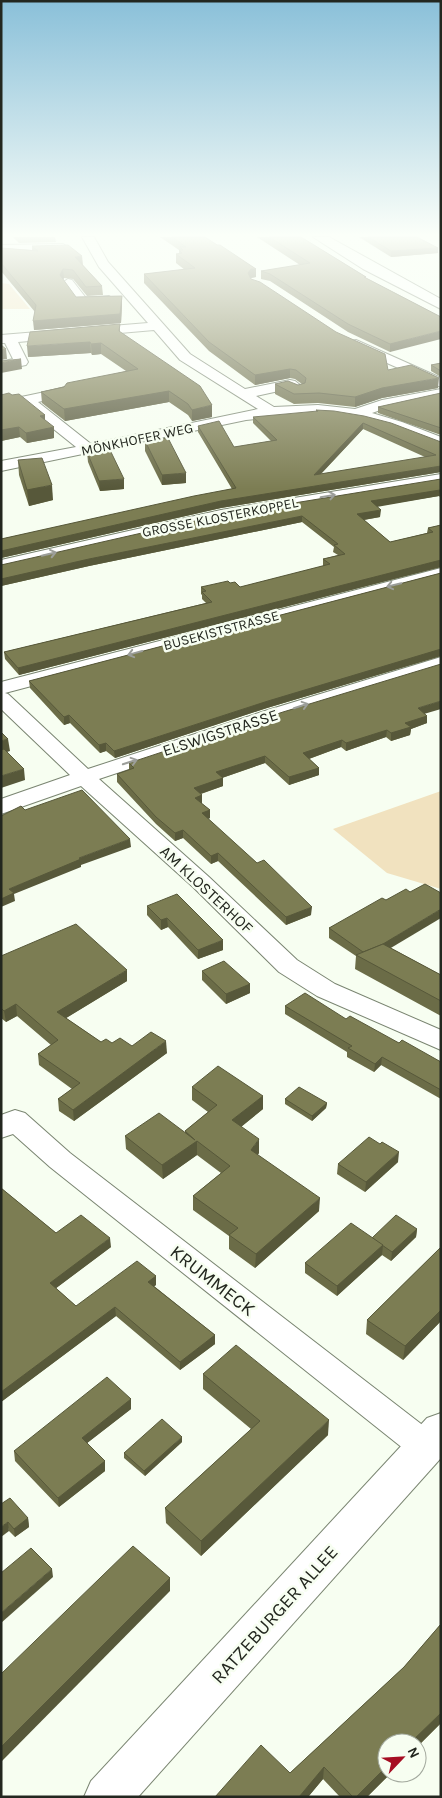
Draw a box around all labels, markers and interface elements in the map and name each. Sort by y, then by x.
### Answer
street label: MÖNKHOFER WEG [80,419,195,460]
one-way arrow [319,491,335,501]
street label: GROSSE KLOSTERKOPPEL [141,494,300,541]
one-way arrow [40,549,56,558]
one-way arrow [386,581,402,590]
street label: BUSEKISTSTRASSE [161,607,281,654]
one-way arrow [127,649,143,658]
one-way arrow [293,701,309,710]
street label: ELSWIGSTRASSE [160,705,280,760]
one-way arrow [122,756,138,766]
street label: AM KLOSTERHOF [156,842,257,937]
street label: KRUMMECK [166,1241,260,1321]
street label: RATZEBURGER ALLEE [207,1541,343,1688]
north arrow [377,1733,427,1783]
text: N [404,1745,423,1761]

